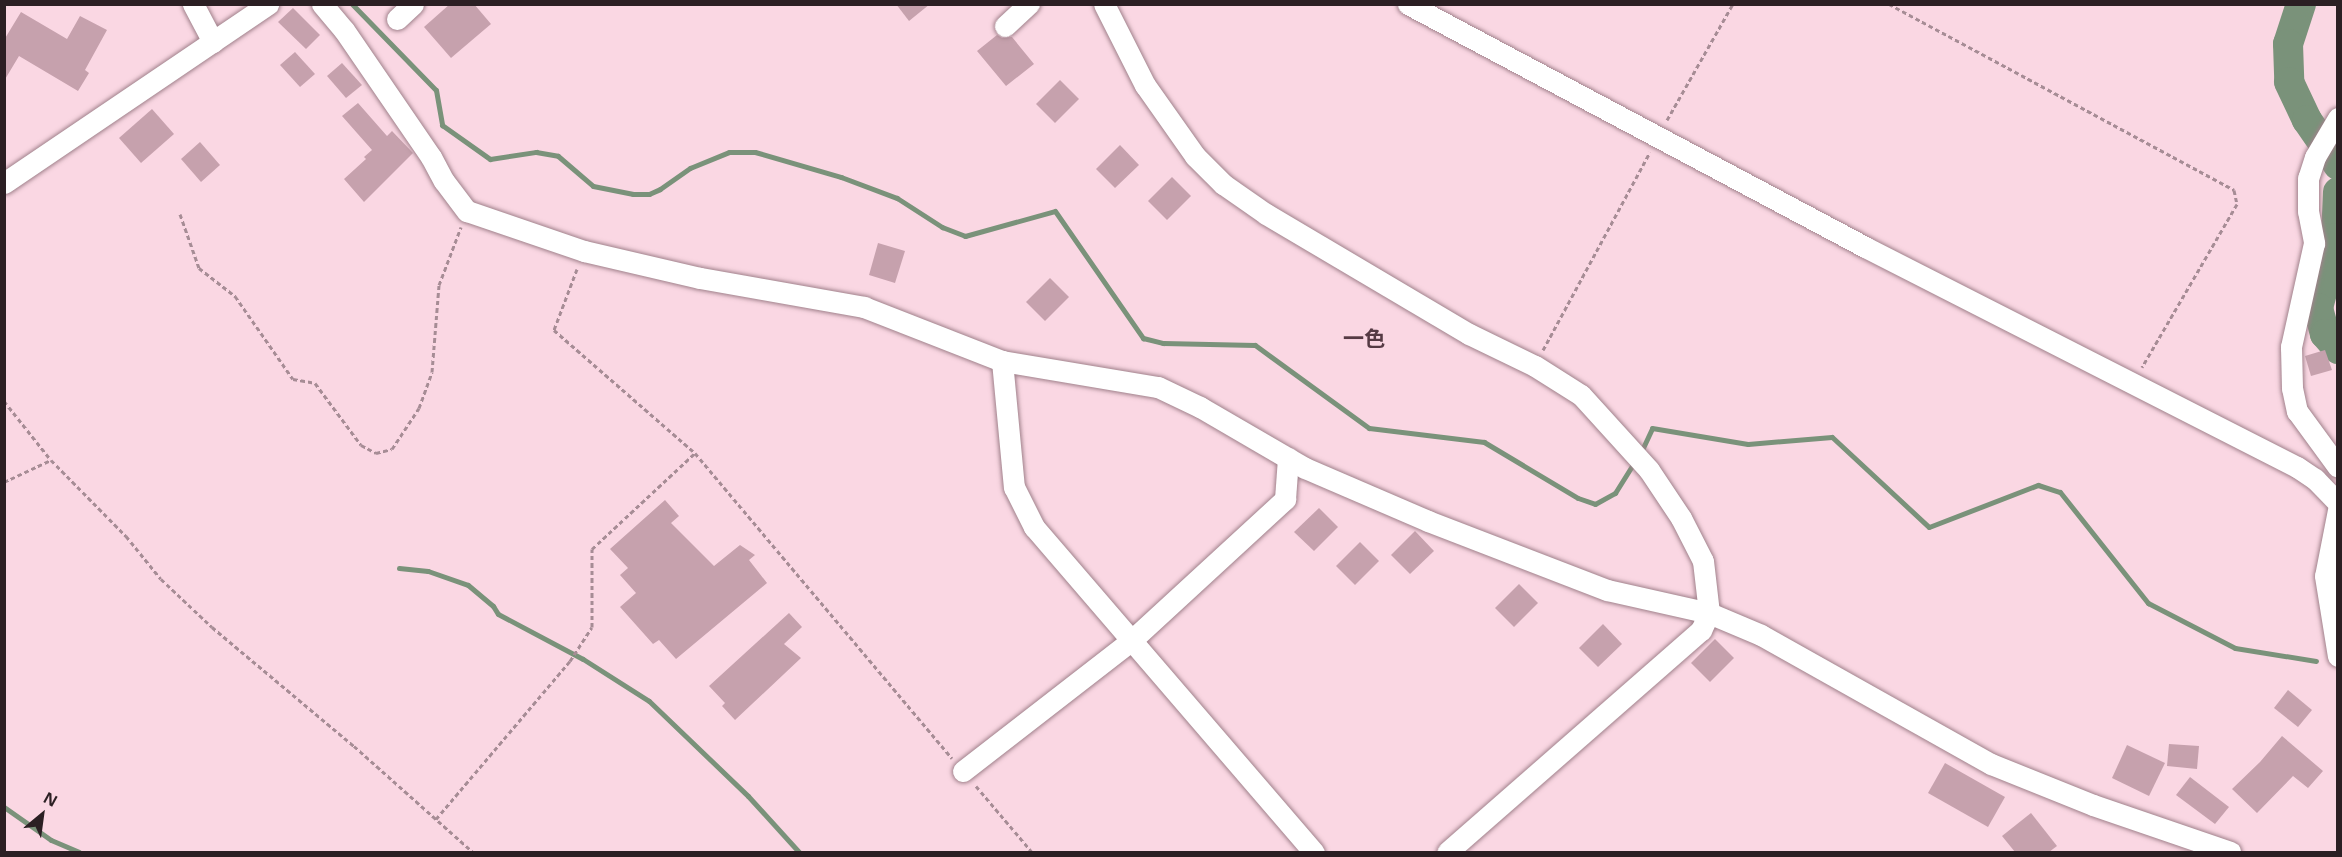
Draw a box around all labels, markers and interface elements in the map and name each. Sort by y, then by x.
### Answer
district label: 一色 [1343,325,1385,351]
north arrow [12,785,72,845]
text: N [40,786,62,812]

